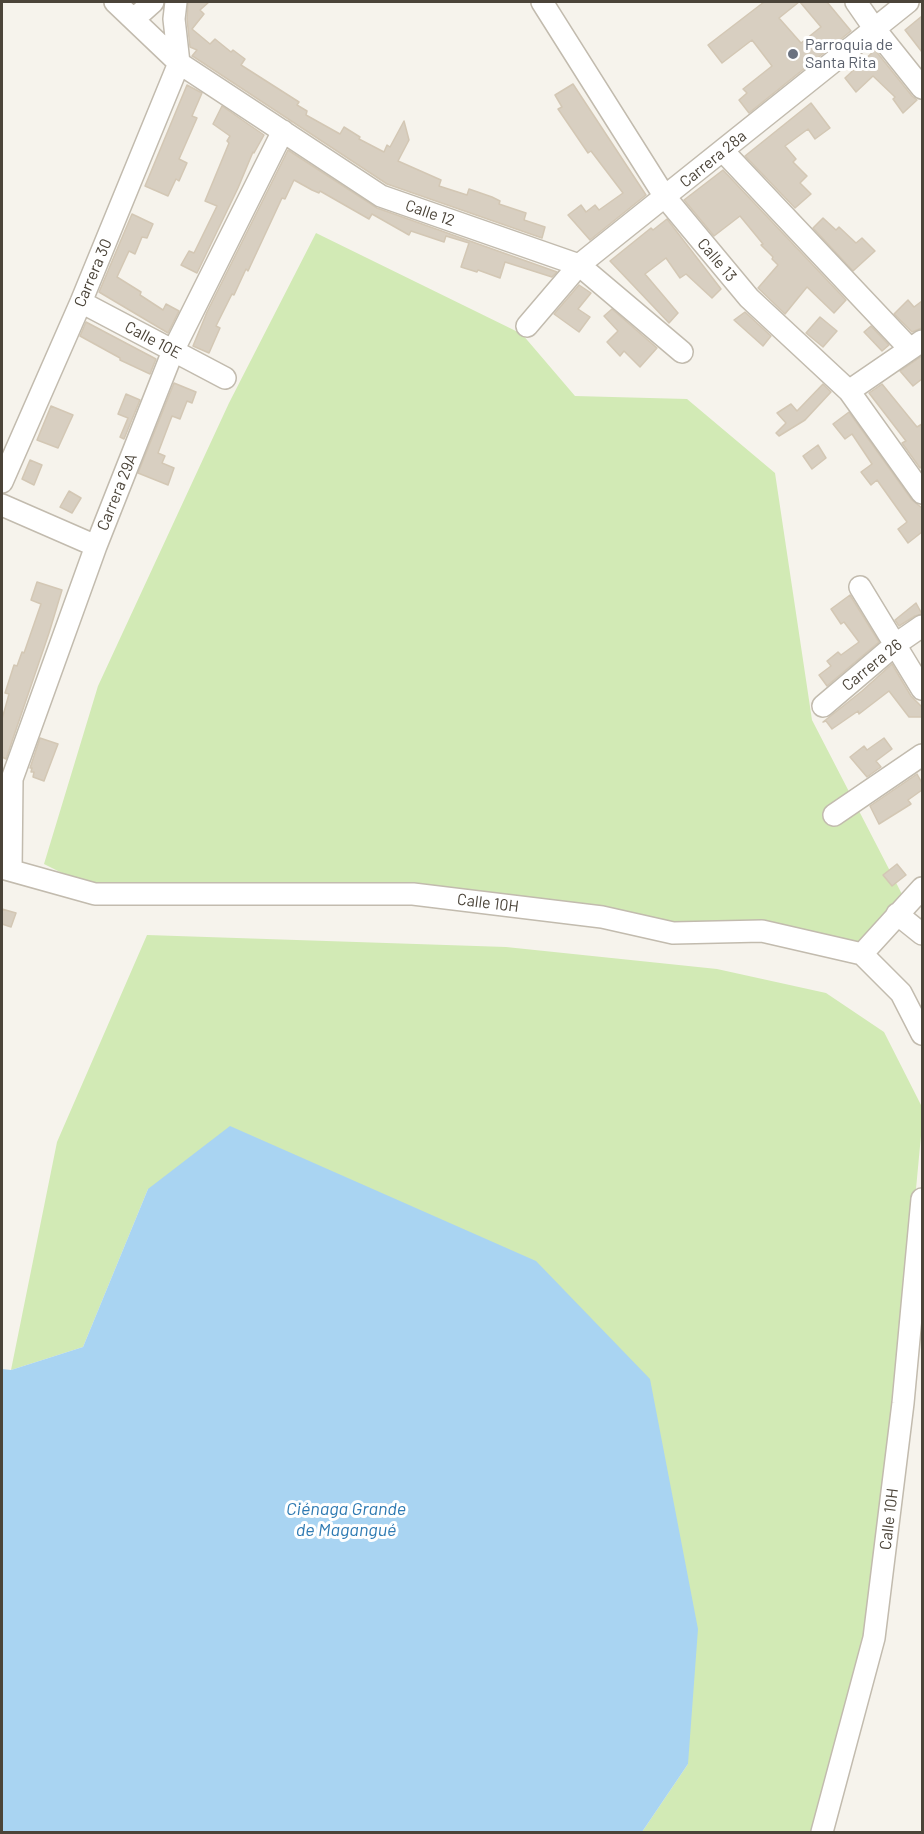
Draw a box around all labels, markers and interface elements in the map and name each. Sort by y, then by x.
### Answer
place label: Parroquia de Santa Rita [805,35,893,73]
marker: Parroquia de Santa Rita [786,47,800,61]
street label: Carrera 28a [676,126,750,192]
street label: Calle 12 [403,196,457,230]
street label: Calle 13 [693,234,741,286]
street label: Carrera 30 [70,236,116,310]
street label: Calle 10E [121,317,185,363]
street label: Carrera 29A [93,451,141,533]
street label: Carrera 26 [838,635,906,695]
street label: Calle 10H [456,890,520,916]
street label: Calle 10H [876,1487,902,1551]
water label: Ciénaga Grande de Magangué [286,1498,406,1540]

